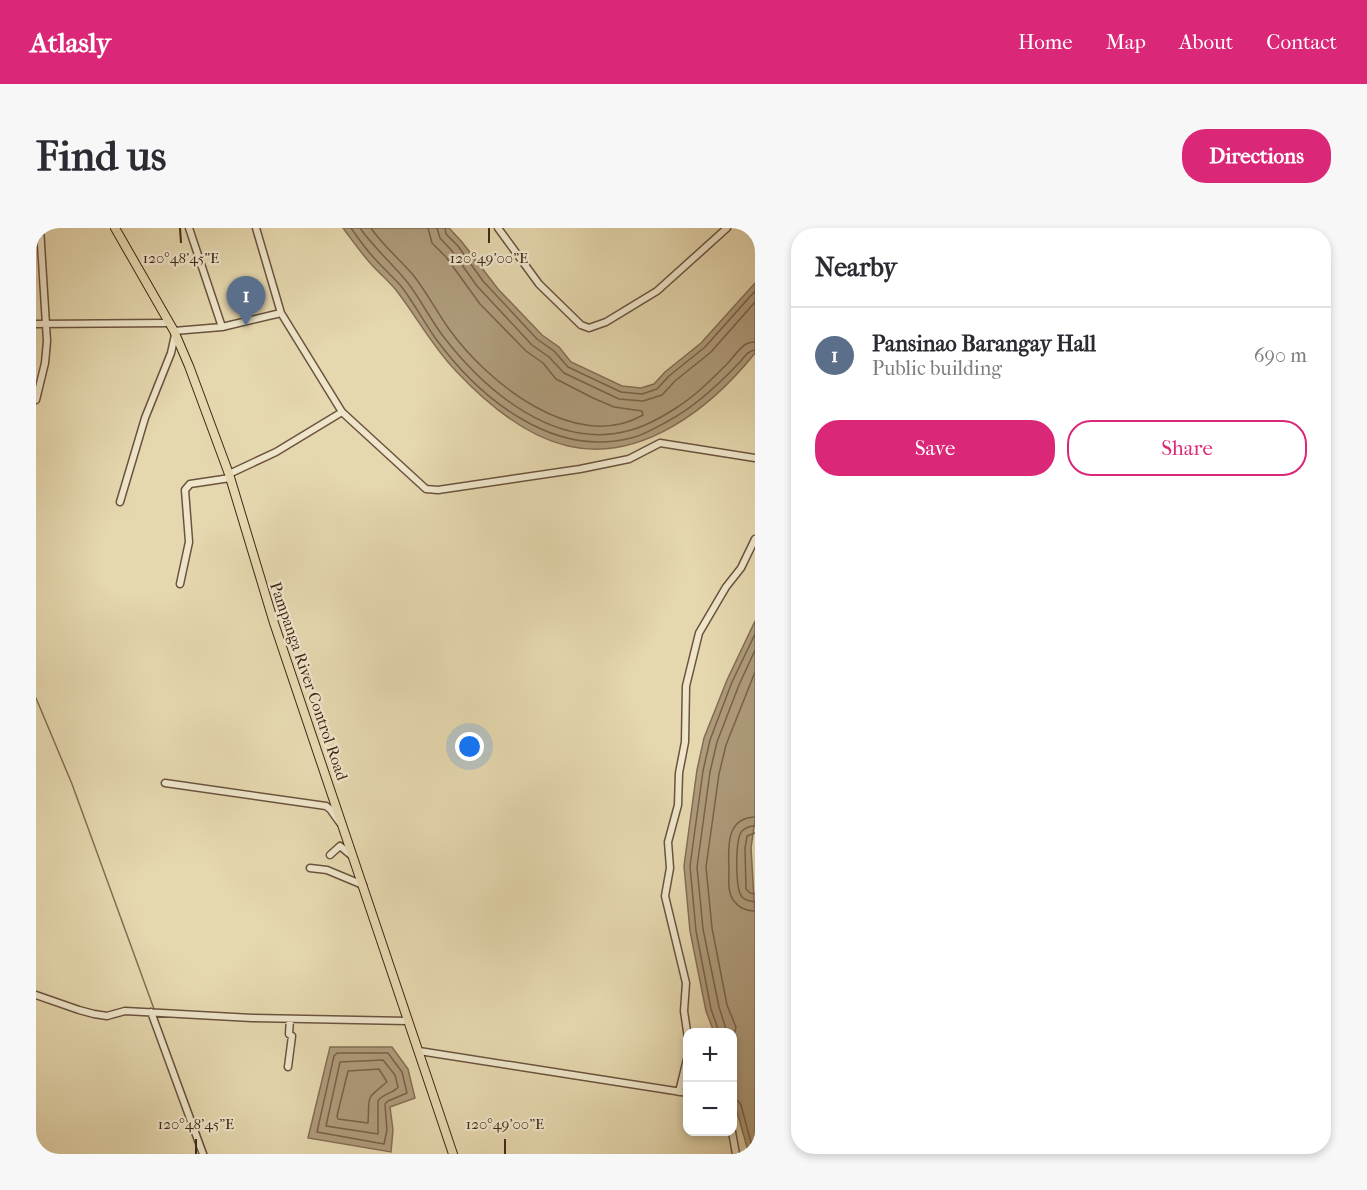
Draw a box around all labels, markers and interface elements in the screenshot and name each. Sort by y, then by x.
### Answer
text: Atlasly [30,26,111,59]
text: Home [1018,30,1073,54]
text: Map [1106,30,1146,54]
text: About [1179,30,1233,54]
text: Contact [1266,30,1337,54]
button: Directions [1182,129,1331,183]
text: Find us [36,132,166,181]
text: 120°48'45"E [143,249,219,267]
text: 120°49'00"E [450,249,528,267]
text: Nearby [815,252,897,283]
pin: 1 [226,276,266,326]
text: Pansinao Barangay Hall [872,331,1096,357]
text: 1 [831,344,838,367]
text: 690 m [1254,344,1307,367]
text: Public building [872,357,1002,380]
button: Save [815,420,1055,476]
button: Share [1067,420,1307,476]
street label: Pampanga River Control Road [266,579,352,783]
your location [455,732,484,761]
map controls [683,1028,737,1136]
button: + [683,1028,737,1082]
button: − [683,1082,737,1136]
text: 120°48'45"E [158,1115,234,1133]
text: 120°49'00"E [466,1115,544,1133]

